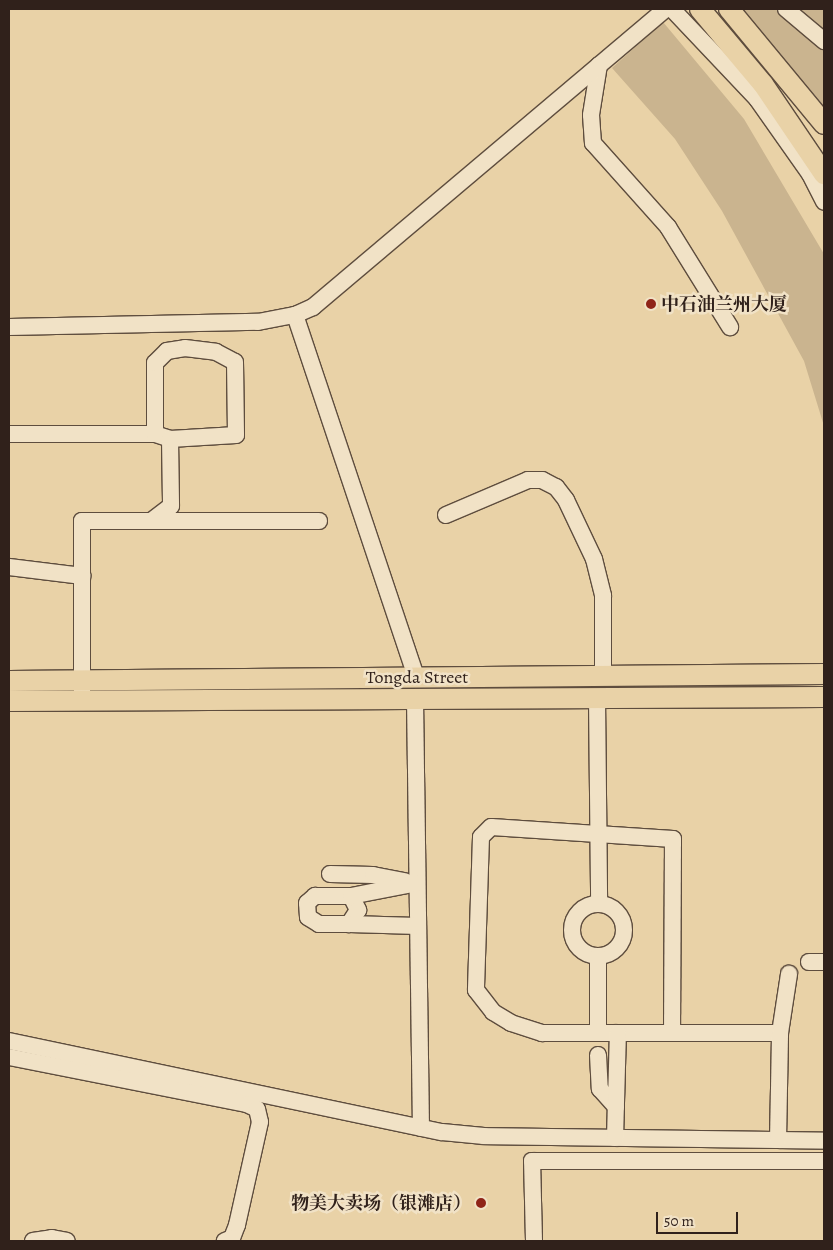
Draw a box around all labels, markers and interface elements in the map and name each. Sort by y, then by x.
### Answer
place label: 中石油兰州大厦 [661,293,787,315]
marker: 中石油兰州大厦 [645,298,657,310]
street label: Tongda Street [366,666,468,688]
place label: 物美大卖场（银滩店） [291,1192,471,1214]
marker: 物美大卖场（银滩店） [475,1197,487,1209]
scale bar [658,1202,740,1234]
text: 50 m [664,1211,694,1231]

